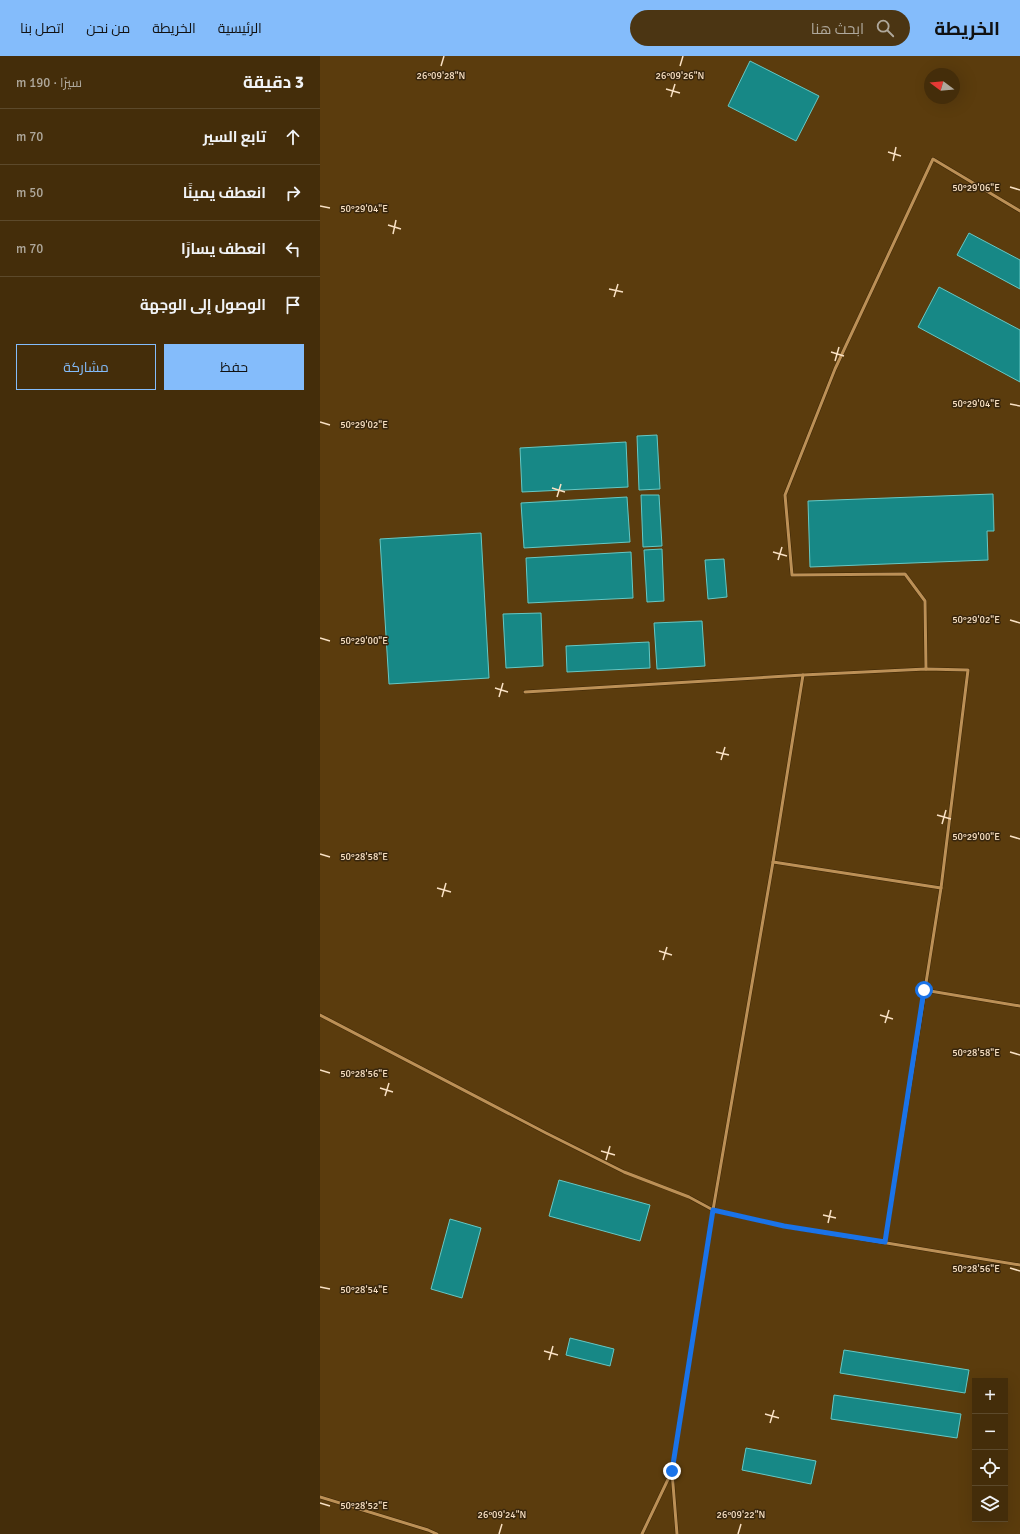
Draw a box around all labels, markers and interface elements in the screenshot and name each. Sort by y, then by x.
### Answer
search box [630,10,910,46]
icon: search [874,17,896,39]
text: الخريطة [934,17,1000,41]
text: اتصل بنا [20,20,64,37]
text: من نحن [86,20,130,37]
text: الخريطة [152,20,196,37]
text: الرئيسية [218,20,262,37]
text: ابحث هنا [811,20,864,38]
north arrow [924,68,960,104]
text: 26°09'28"N [417,70,465,82]
text: 26°09'26"N [656,70,704,82]
text: 3 دقيقة [243,72,304,93]
text: سيرًا · 190 m [16,75,82,91]
icon: ahead [282,126,304,148]
text: تابع السير [203,128,266,146]
text: 70 m [16,129,43,145]
icon: right [282,182,304,204]
text: 50°29'06"E [952,182,1000,194]
text: انعطف يمينًا [183,184,266,202]
text: 50 m [16,185,43,201]
text: 50°29'04"E [340,203,388,215]
icon: left [282,238,304,260]
text: انعطف يسارًا [181,240,266,258]
text: 70 m [16,241,43,257]
icon: arrive [282,294,304,316]
text: الوصول إلى الوجهة [140,296,266,314]
button: مشاركة [16,344,156,390]
button: حفظ [164,344,304,390]
text: 50°29'04"E [952,398,1000,410]
text: 50°29'02"E [340,419,388,431]
text: 50°29'02"E [952,614,1000,626]
text: 50°29'00"E [340,635,388,647]
text: 50°29'00"E [952,831,1000,843]
text: 50°28'58"E [340,851,388,863]
route start [915,981,933,999]
text: 50°28'58"E [952,1047,1000,1059]
text: 50°28'56"E [340,1068,388,1080]
text: 50°28'56"E [952,1263,1000,1275]
text: 50°28'54"E [340,1284,388,1296]
map controls [972,1378,1008,1522]
button: + [972,1378,1008,1414]
button: − [972,1414,1008,1450]
button: locate [972,1450,1008,1486]
route end [663,1462,681,1480]
button: layers [972,1486,1008,1522]
text: 50°28'52"E [340,1500,388,1512]
text: 26°09'24"N [478,1509,526,1521]
text: 26°09'22"N [717,1509,765,1521]

